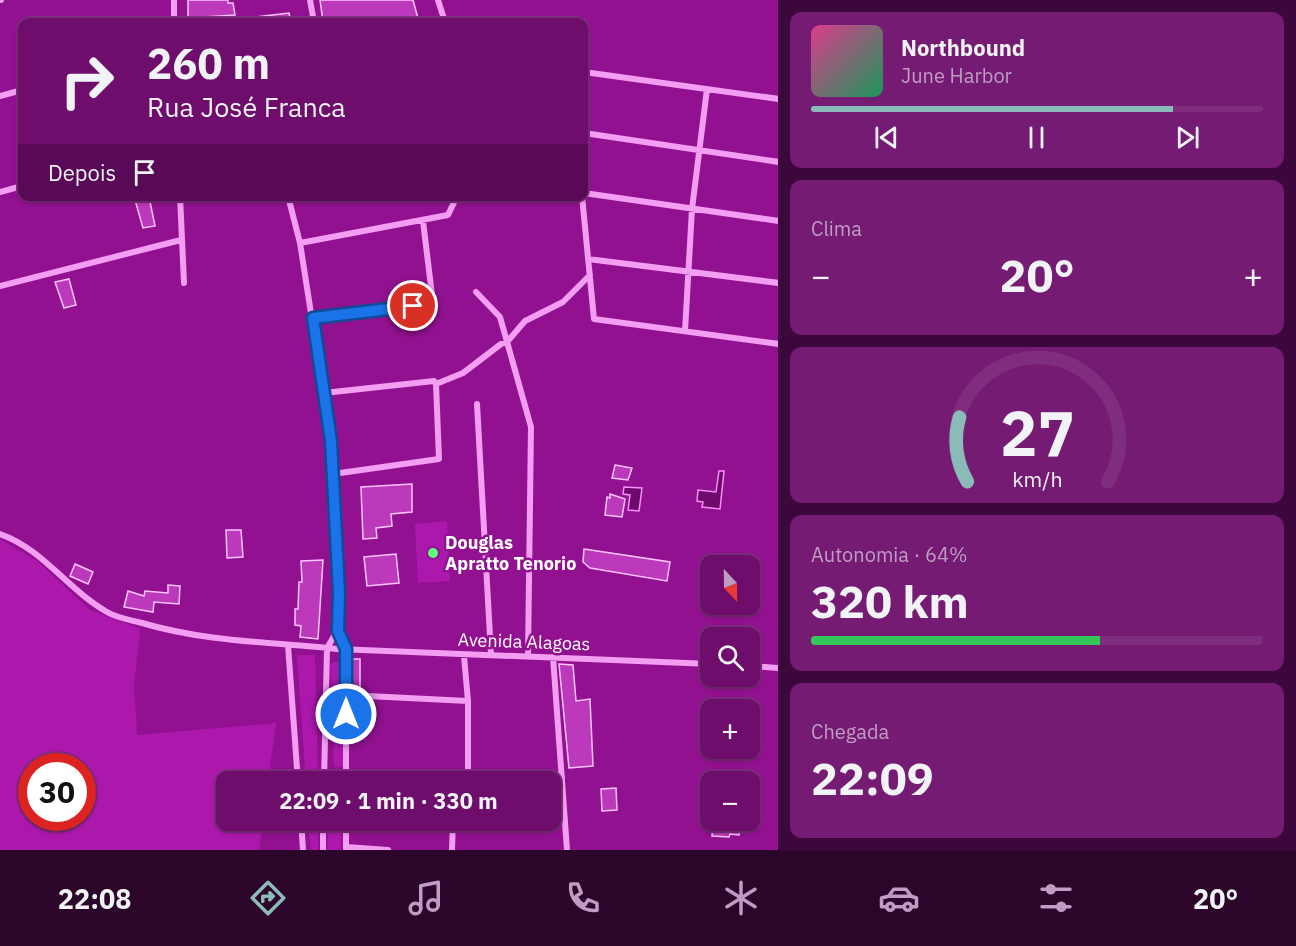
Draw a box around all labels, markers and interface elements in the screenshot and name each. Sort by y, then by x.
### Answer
text: Northbound [901,33,1025,62]
text: 260 m [147,36,270,91]
icon: right [48,42,126,120]
text: June Harbor [901,62,1012,89]
text: Rua José Franca [147,89,346,124]
icon: previous [870,121,903,154]
icon: pause [1020,121,1053,154]
icon: next [1171,121,1204,154]
icon: arrive [128,156,161,189]
text: Depois [48,158,116,187]
text: Clima [811,215,862,242]
text: 20° [999,246,1075,304]
text: − [811,254,831,297]
text: + [1243,254,1263,297]
pin [387,280,438,331]
icon: arrive [396,289,429,322]
text: 27 [1000,392,1074,473]
text: km/h [1012,465,1062,493]
place label: Douglas Apratto Tenorio [445,531,576,575]
text: Autonomia · 64% [811,541,968,568]
marker: Douglas Apratto Tenorio [426,546,440,560]
north arrow [700,555,760,615]
map controls [700,555,760,831]
text: 320 km [811,572,969,630]
button: search [700,627,760,687]
street label: Avenida Alagoas [457,628,591,655]
position arrow [314,682,378,746]
button: + [700,699,760,759]
text: Chegada [811,718,889,745]
text: 22:09 [811,749,934,807]
speed limit sign: 30 [18,753,96,831]
button: − [700,771,760,831]
text: 22:09 · 1 min · 330 m [279,786,498,815]
icon: directions [247,877,289,919]
icon: music [405,877,447,919]
icon: phone [562,877,604,919]
icon: climate [720,877,762,919]
icon: car [878,877,920,919]
icon: filters [1035,877,1077,919]
text: 22:08 [58,881,132,916]
text: 20° [1193,881,1238,916]

